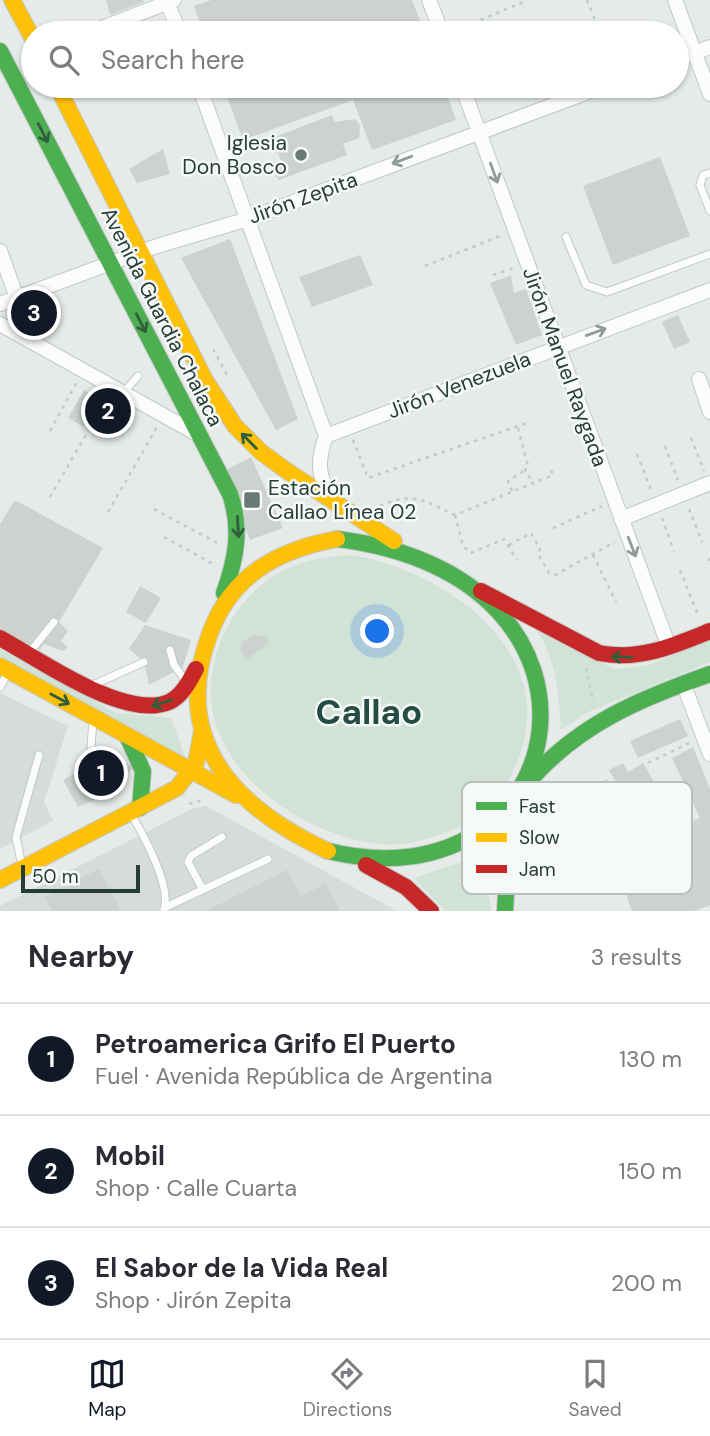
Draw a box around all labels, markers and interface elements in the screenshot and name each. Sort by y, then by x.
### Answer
search box [21,21,689,98]
icon: search [45,41,83,79]
text: Search here [101,43,244,77]
one-way arrow [36,123,50,143]
place label: Iglesia Don Bosco [182,129,287,181]
marker: Iglesia Don Bosco [293,147,309,163]
one-way arrow [391,155,413,168]
one-way arrow [489,161,501,183]
street label: Jirón Zepita [245,165,361,231]
street label: Avenida Guardia Chalaca [94,203,230,431]
street label: Jirón Manuel Raygada [516,263,614,471]
pin: 3 [11,287,57,339]
one-way arrow [135,312,149,333]
one-way arrow [584,325,606,338]
street label: Jirón Venezuela [383,345,535,425]
pin: 2 [85,385,131,437]
one-way arrow [241,432,258,449]
place label: Estación Callao Línea 02 [268,474,416,526]
marker: Estación Callao Línea 02 [242,490,262,510]
one-way arrow [232,515,245,538]
one-way arrow [626,536,639,558]
your location [360,614,394,648]
one-way arrow [611,650,634,663]
district label: Callao [316,689,422,735]
one-way arrow [49,692,70,706]
one-way arrow [152,697,174,710]
pin: 1 [78,747,124,799]
legend [462,782,692,894]
text: Fast [519,794,555,819]
text: Slow [519,825,560,850]
text: Jam [519,857,556,882]
scale bar [21,862,140,894]
text: 50 m [32,864,79,889]
text: Nearby [28,937,134,976]
text: 3 results [591,942,682,972]
text: Petroamerica Grifo El Puerto [95,1027,456,1061]
text: 1 [47,1044,55,1074]
text: 130 m [619,1044,682,1074]
text: Fuel · Avenida República de Argentina [95,1061,492,1091]
text: Mobil [95,1139,165,1173]
text: 2 [44,1156,58,1186]
text: 150 m [618,1156,682,1186]
text: Shop · Calle Cuarta [95,1173,297,1203]
text: El Sabor de la Vida Real [95,1251,388,1285]
text: 3 [44,1268,58,1298]
text: 200 m [611,1268,682,1298]
text: Shop · Jirón Zepita [95,1285,291,1315]
tab: Map [88,1355,126,1422]
tab: Directions [303,1355,392,1422]
tab: Saved [569,1355,622,1422]

